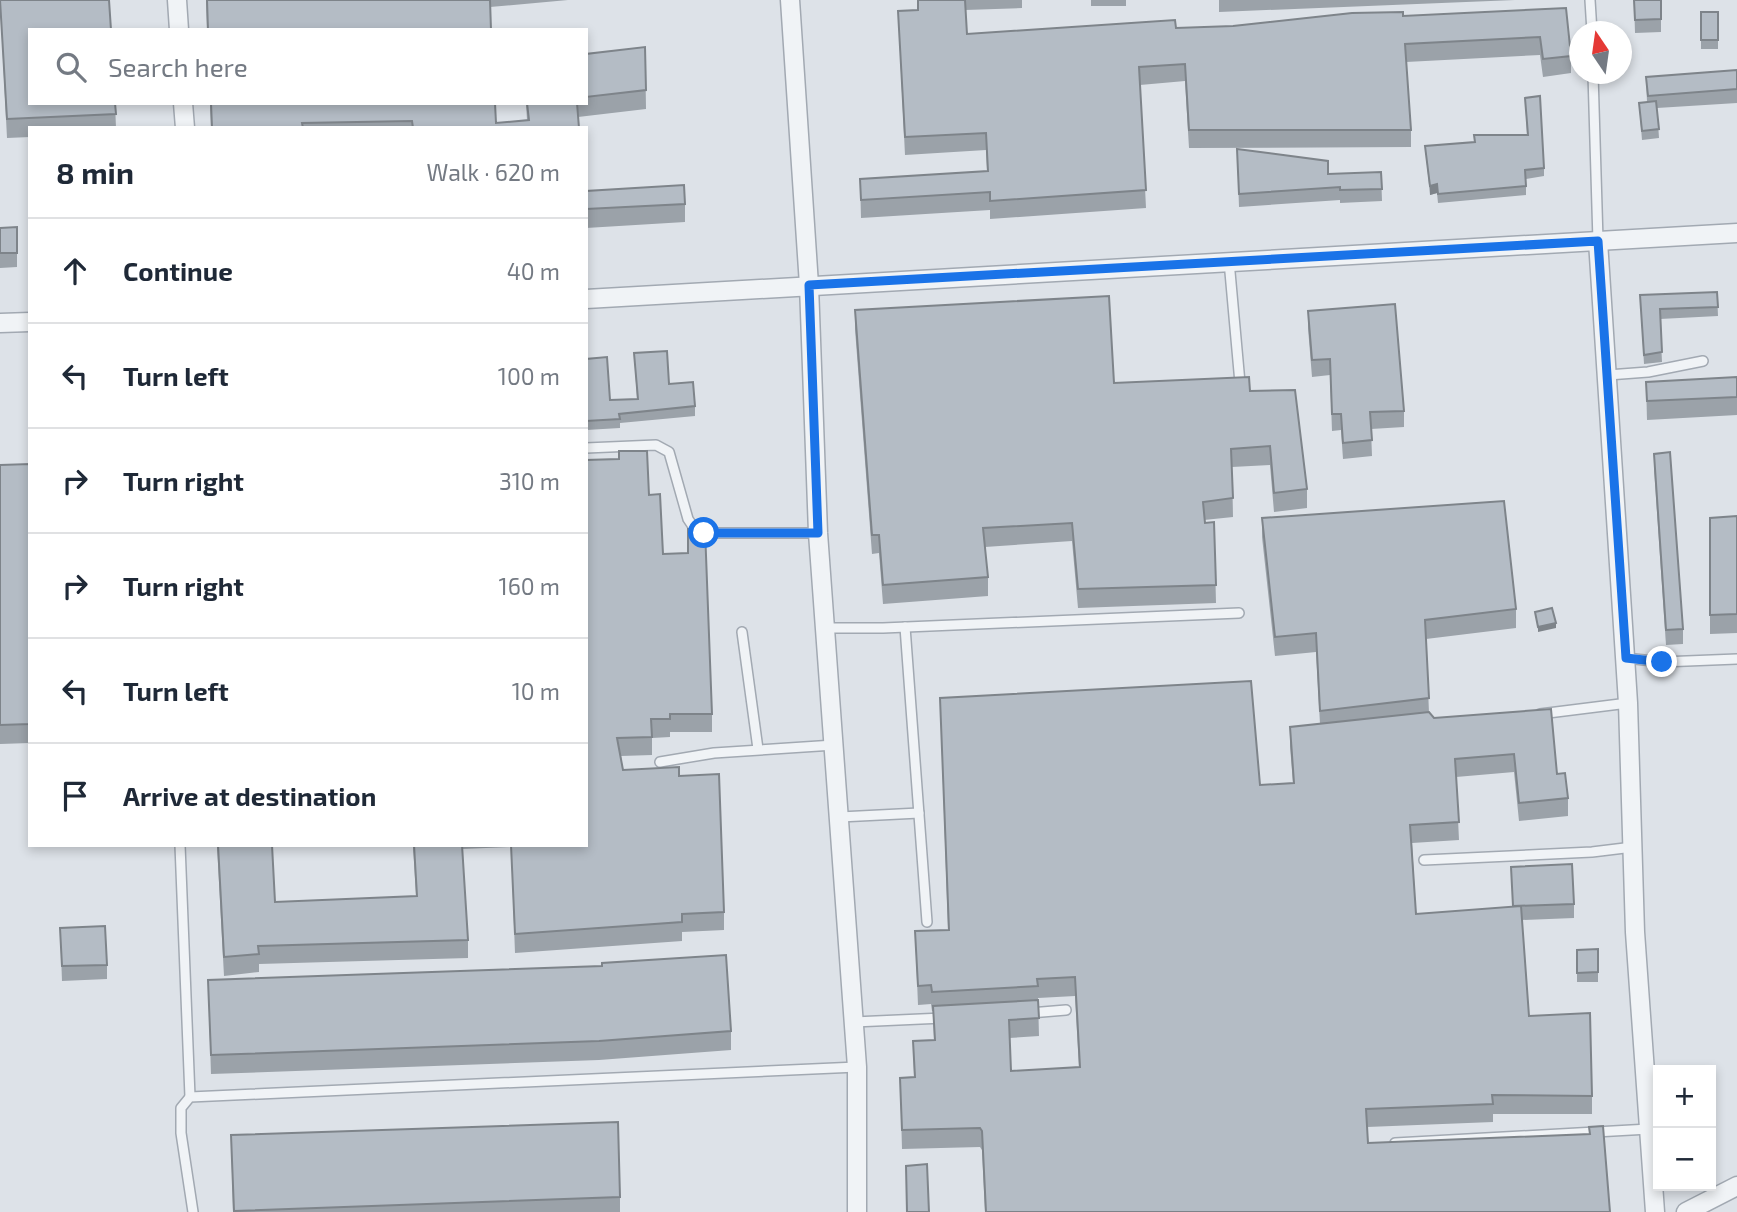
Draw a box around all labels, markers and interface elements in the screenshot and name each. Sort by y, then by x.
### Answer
north arrow [1569,21,1632,84]
search box [28,28,588,105]
icon: search [52,48,90,86]
text: Search here [108,51,248,82]
text: 8 min [56,154,134,190]
text: Walk · 620 m [427,158,560,186]
icon: ahead [56,252,94,290]
text: Continue [123,255,233,286]
text: 40 m [507,257,560,285]
icon: left [56,357,94,395]
text: Turn left [123,360,229,391]
text: 100 m [498,362,560,390]
icon: right [56,462,94,500]
text: Turn right [123,465,244,496]
text: 310 m [499,467,560,495]
route start [688,517,719,548]
icon: right [56,567,94,605]
text: Turn right [123,570,244,601]
text: 160 m [499,572,560,600]
route end [1646,646,1677,677]
icon: left [56,672,94,710]
text: Turn left [123,675,229,706]
text: 10 m [512,677,560,705]
icon: arrive [56,777,94,815]
text: Arrive at destination [123,780,376,811]
map controls [1653,1065,1716,1191]
button: + [1653,1065,1716,1128]
button: − [1653,1128,1716,1191]

